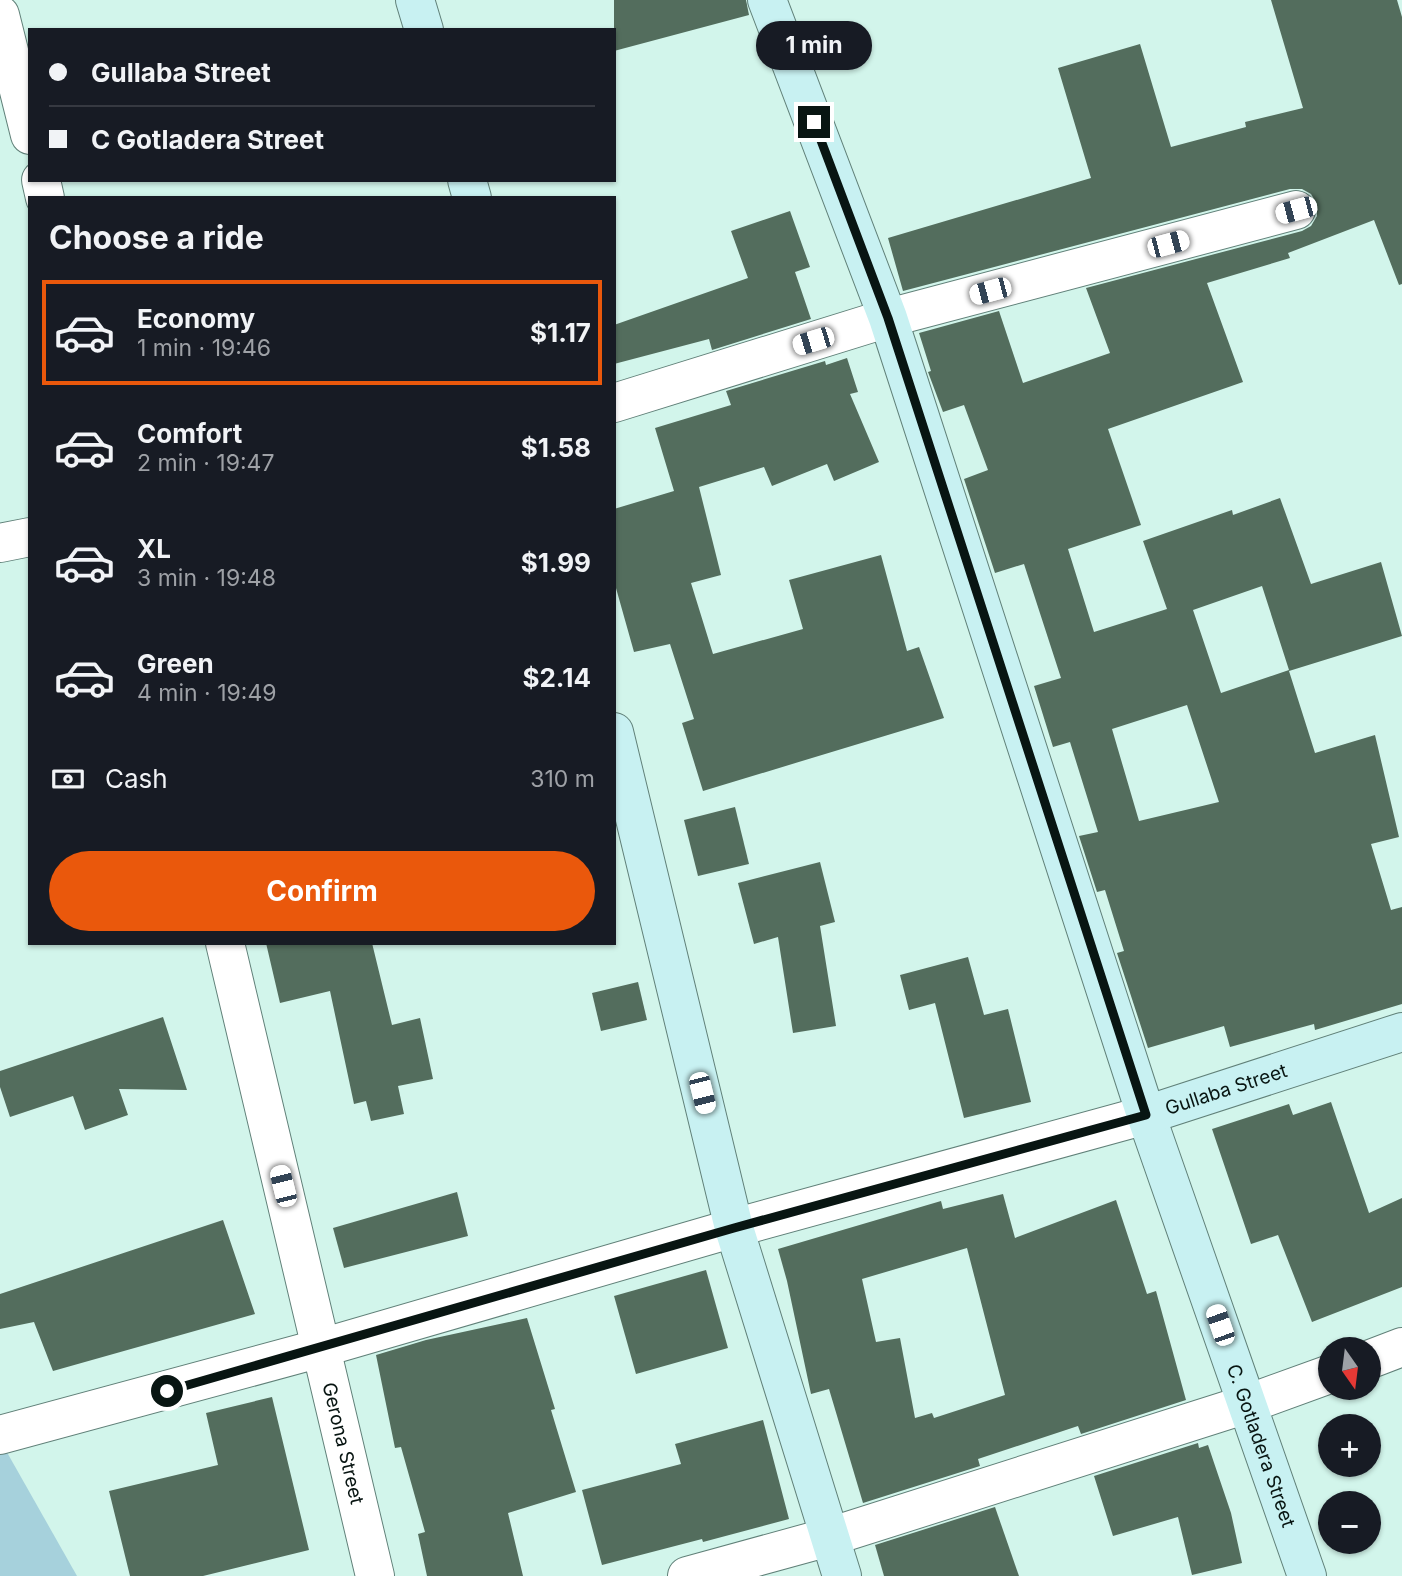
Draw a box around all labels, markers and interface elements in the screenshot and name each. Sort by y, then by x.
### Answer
callout: 1 min [756,20,872,69]
text: 1 min [786,31,842,59]
text: Gullaba Street [91,57,271,88]
route end [798,106,830,138]
text: C Gotladera Street [91,124,324,155]
car [1273,194,1320,226]
text: Choose a ride [49,218,264,257]
car [1145,228,1192,260]
car [967,275,1014,307]
icon: car [53,301,116,364]
text: Economy [137,303,255,334]
text: $1.17 [530,317,591,348]
car [790,325,837,357]
text: 1 min · 19:46 [137,334,271,362]
icon: car [53,416,116,479]
text: Comfort [137,418,242,449]
text: $1.58 [521,432,591,463]
text: 2 min · 19:47 [137,449,274,477]
icon: car [53,531,116,594]
text: XL [137,533,171,564]
text: $1.99 [521,547,591,578]
text: 3 min · 19:48 [137,564,276,592]
icon: car [53,646,116,709]
text: Green [137,648,214,679]
text: $2.14 [522,662,591,693]
text: 4 min · 19:49 [137,679,277,707]
icon: cash [49,760,87,798]
text: Cash [105,763,168,794]
text: 310 m [530,765,595,793]
button: Confirm [49,851,595,931]
street label: Gullaba Street [1162,1059,1290,1120]
car [687,1070,718,1116]
car [268,1163,299,1209]
car [1204,1302,1237,1348]
north arrow [1318,1337,1381,1400]
map controls [1318,1337,1381,1554]
street label: C. Gotladera Street [1222,1361,1301,1530]
route start [151,1375,183,1407]
street label: Gerona Street [318,1380,369,1506]
button: + [1318,1414,1381,1477]
button: − [1318,1491,1381,1554]

